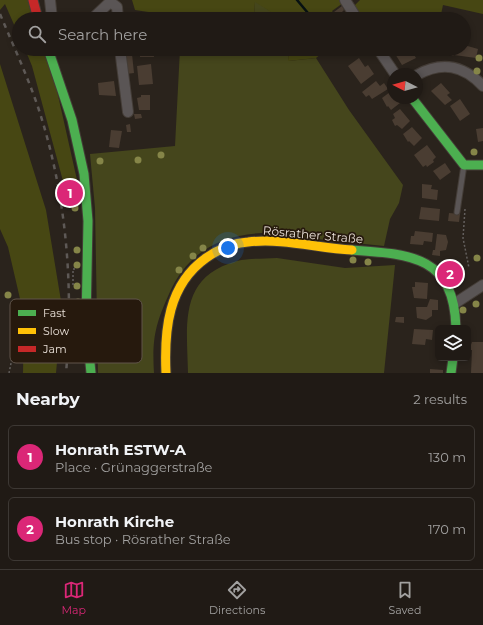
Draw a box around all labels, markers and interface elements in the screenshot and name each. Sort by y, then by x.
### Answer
search box [12,12,471,56]
icon: search [26,23,48,45]
text: Search here [58,25,147,44]
north arrow [387,68,423,104]
pin: 1 [57,178,83,208]
street label: Rösrather Straße [262,223,364,246]
your location [218,238,238,258]
pin: 2 [437,259,463,289]
legend [10,299,142,363]
text: Fast [43,306,67,320]
text: Slow [43,324,69,338]
map controls [435,325,471,361]
button: layers [435,325,471,361]
text: Jam [42,342,67,356]
text: Nearby [16,389,80,409]
text: 2 results [413,391,467,407]
text: Honrath ESTW-A [55,440,186,459]
text: 1 [27,449,33,465]
text: 130 m [428,449,466,465]
text: Place · Grünaggerstraße [55,459,212,475]
text: Honrath Kirche [55,512,174,531]
text: 2 [26,521,34,537]
text: 170 m [428,521,466,537]
text: Bus stop · Rösrather Straße [55,531,231,547]
tab: Map [62,579,86,617]
tab: Directions [209,579,265,617]
tab: Saved [388,579,421,617]

